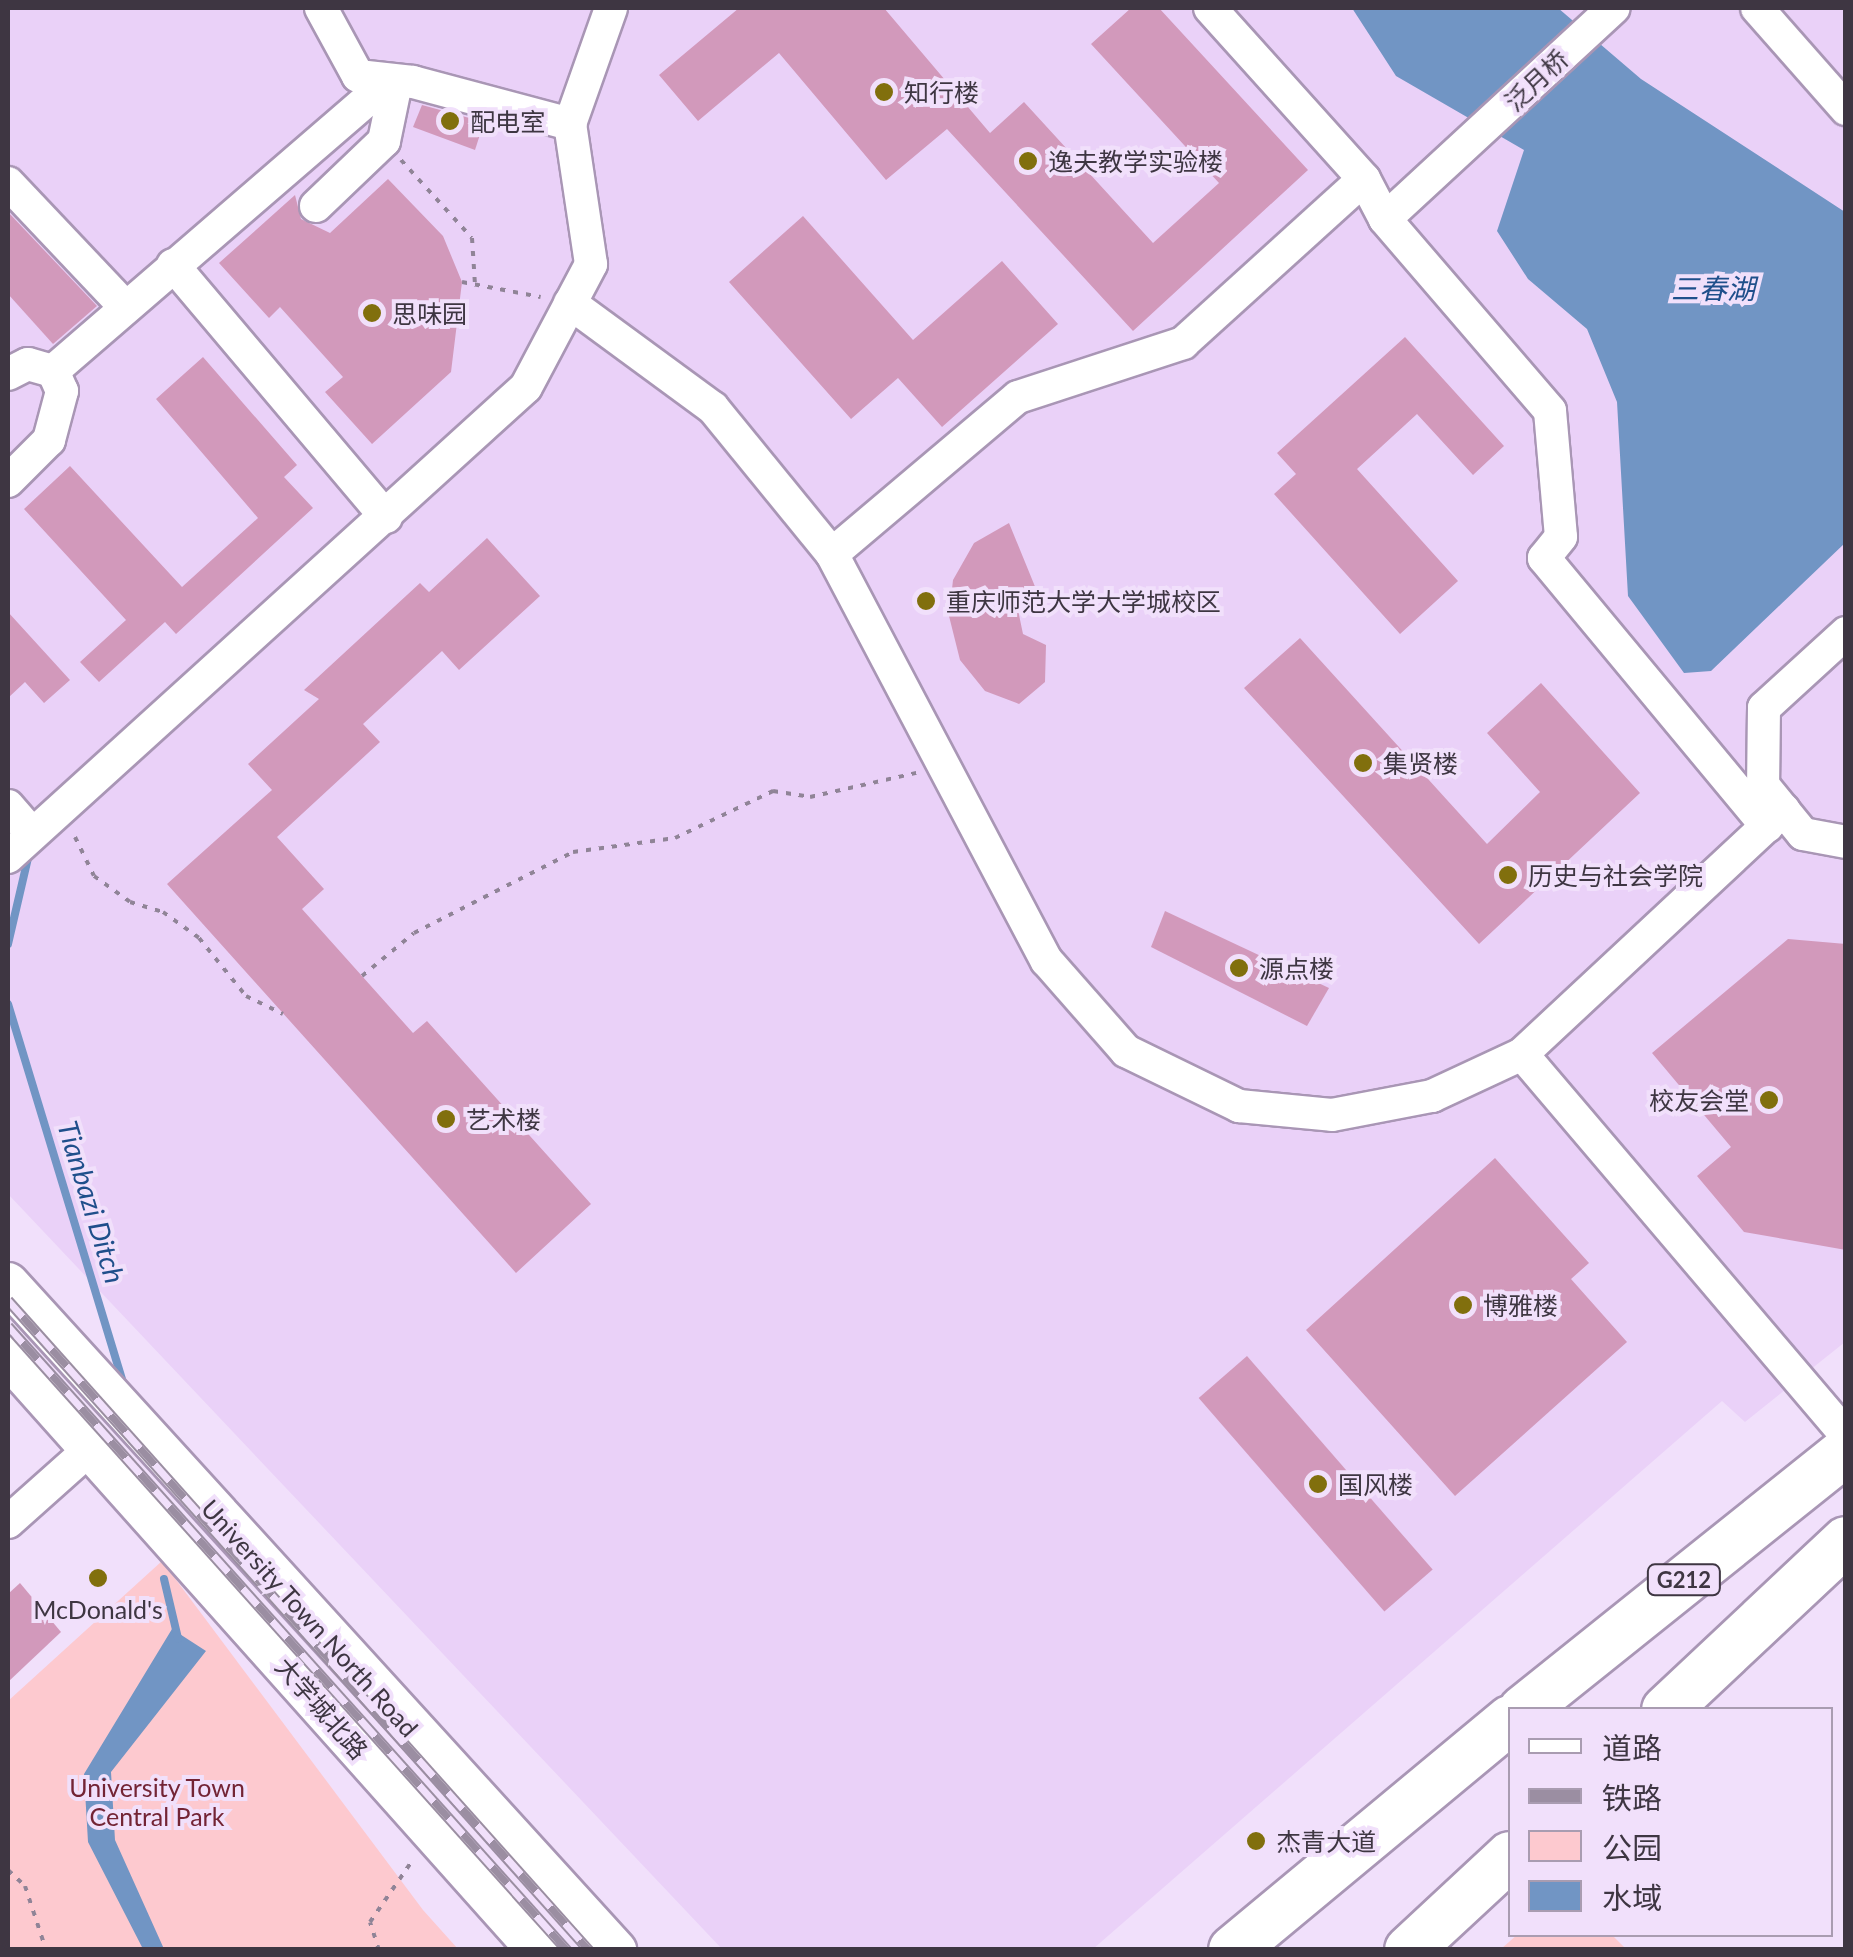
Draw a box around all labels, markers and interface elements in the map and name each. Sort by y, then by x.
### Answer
street label: 泛月桥 [1498,43,1574,117]
place label: 知行楼 [904,77,979,107]
marker: 知行楼 [873,81,895,103]
place label: 配电室 [470,106,545,136]
marker: 配电室 [439,110,461,132]
place label: 逸夫教学实验楼 [1048,146,1223,176]
marker: 逸夫教学实验楼 [1017,150,1039,172]
water label: 三春湖 [1671,271,1755,305]
place label: 思味园 [392,298,467,328]
marker: 思味园 [361,302,383,324]
place label: 重庆师范大学大学城校区 [946,586,1221,616]
marker: 重庆师范大学大学城校区 [915,590,937,612]
place label: 集贤楼 [1383,748,1458,778]
marker: 集贤楼 [1352,752,1374,774]
place label: 历史与社会学院 [1528,860,1703,890]
marker: 历史与社会学院 [1497,864,1519,886]
place label: 源点楼 [1259,953,1334,983]
marker: 源点楼 [1228,957,1250,979]
place label: 校友会堂 [1649,1085,1749,1115]
marker: 校友会堂 [1758,1089,1780,1111]
place label: 艺术楼 [466,1104,541,1134]
marker: 艺术楼 [435,1108,457,1130]
water label: Tianbazi Ditch [51,1117,133,1287]
place label: 博雅楼 [1483,1290,1558,1320]
marker: 博雅楼 [1452,1294,1474,1316]
place label: 国风楼 [1338,1469,1413,1499]
marker: 国风楼 [1307,1473,1329,1495]
street label: University Town North Road [195,1493,425,1743]
road number: G212 [1646,1563,1722,1597]
marker: McDonald's [87,1567,109,1589]
place label: McDonald's [33,1594,163,1624]
street label: 大学城北路 [270,1651,374,1765]
legend [1508,1707,1833,1937]
text: 道路 [1602,1729,1662,1765]
park label: University Town Central Park [68,1773,246,1832]
text: 铁路 [1602,1779,1662,1815]
place label: 杰青大道 [1276,1826,1376,1856]
text: 公园 [1602,1829,1662,1865]
marker: 杰青大道 [1245,1830,1267,1852]
text: 水域 [1602,1879,1662,1915]

